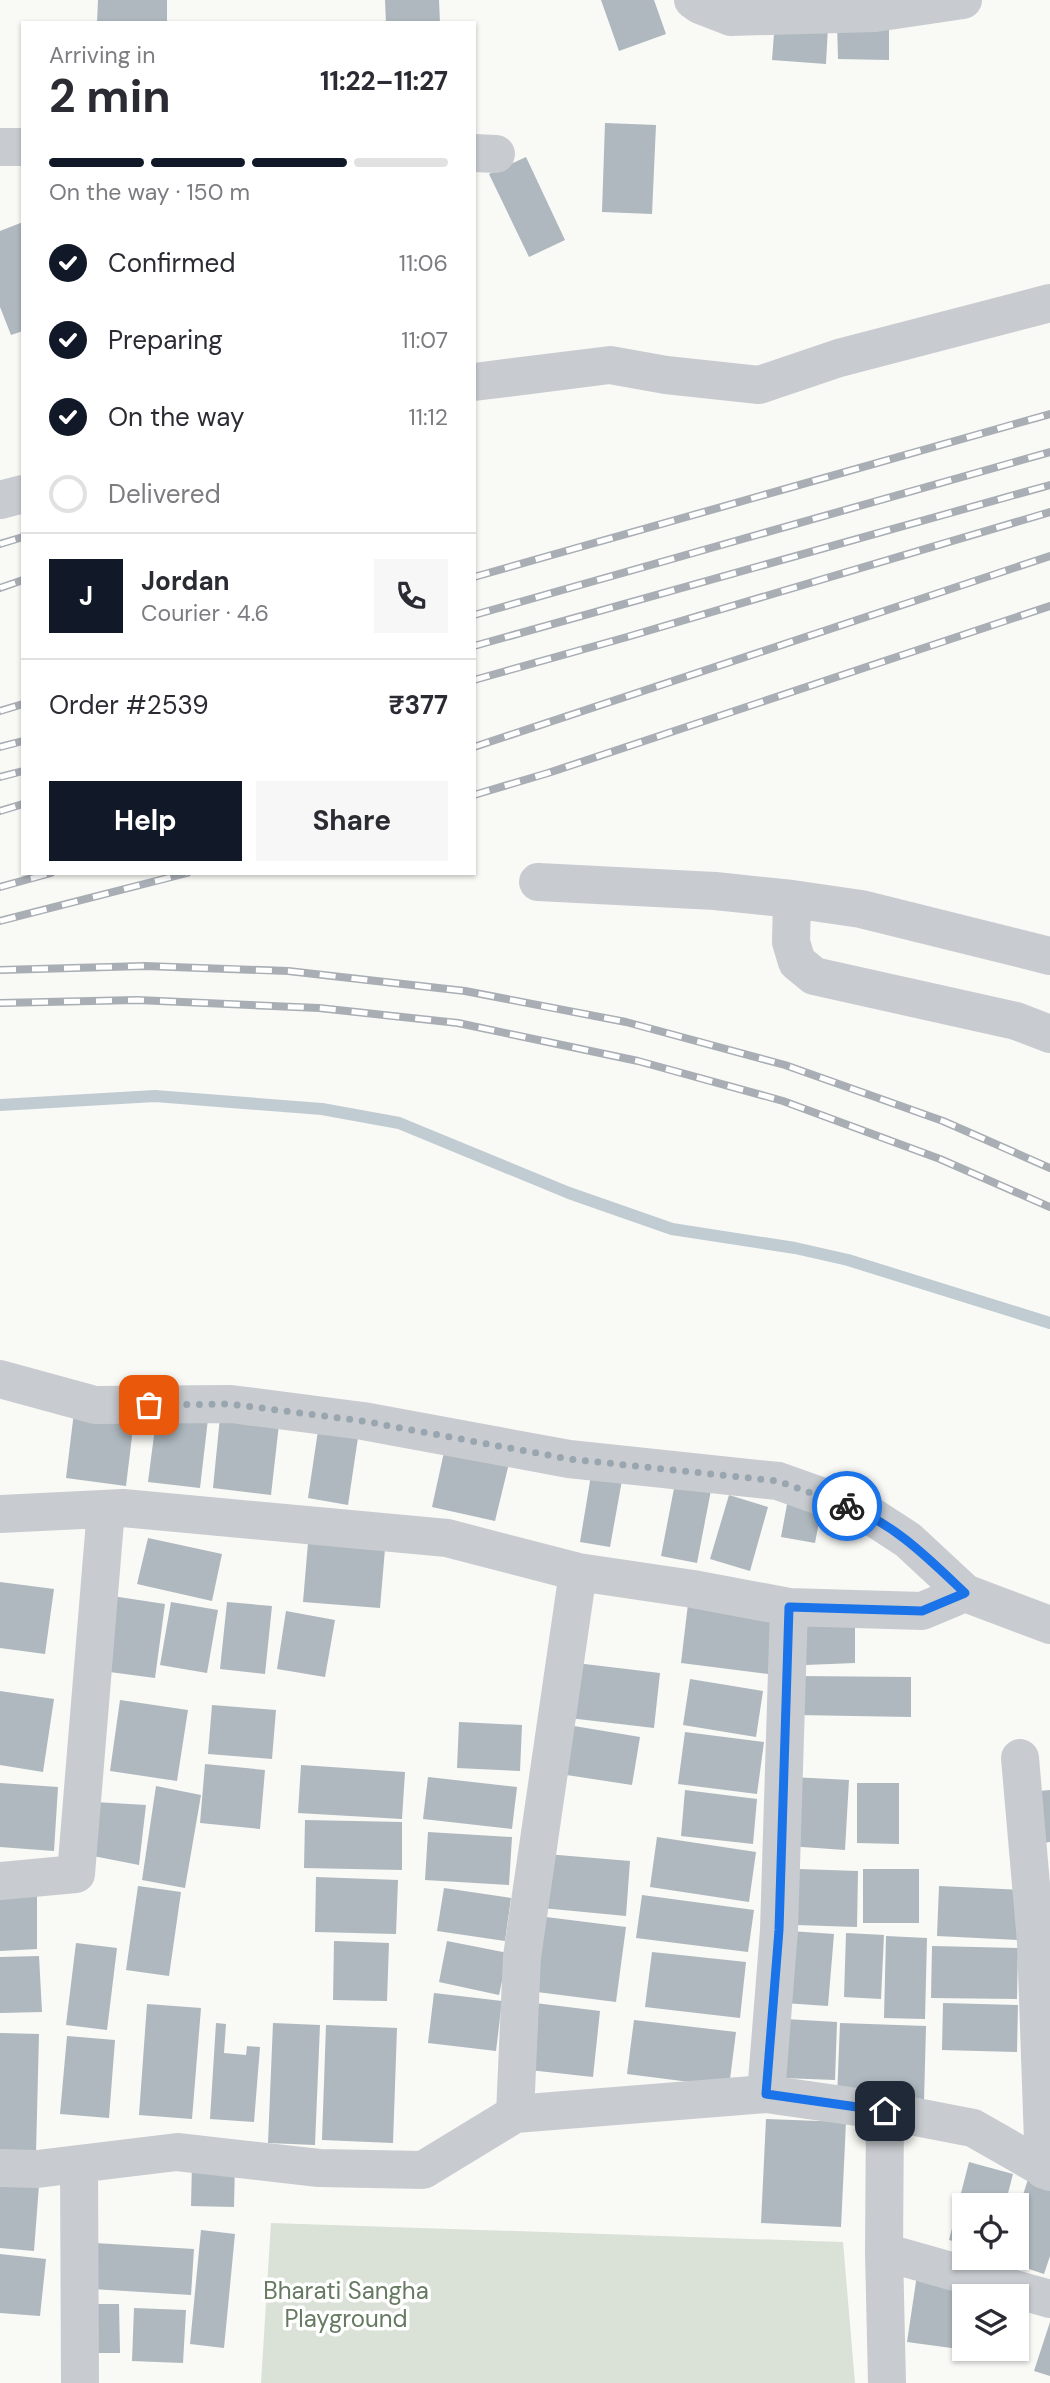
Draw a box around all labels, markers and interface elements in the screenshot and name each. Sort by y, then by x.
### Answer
text: Arriving in [49,40,155,70]
text: 11:22–11:27 [320,64,448,98]
text: 2 min [49,66,171,126]
text: On the way · 150 m [49,177,250,207]
icon: check [49,244,87,282]
text: Confirmed [108,246,235,280]
text: 11:06 [399,248,448,278]
icon: check [49,321,87,359]
text: Preparing [108,323,223,357]
text: 11:07 [401,325,448,355]
icon: check [49,398,87,436]
text: On the way [108,400,244,434]
text: 11:12 [409,402,448,432]
text: Delivered [108,477,221,511]
button: phone [374,559,448,633]
text: Jordan [141,564,230,598]
text: J [79,579,93,613]
text: Courier · 4.6 [141,598,269,628]
text: Order #2539 [49,688,209,722]
text: ₹377 [389,688,448,722]
button: Help [49,781,242,861]
button: Share [256,781,448,861]
pin [119,1375,179,1435]
icon: bag [130,1386,168,1424]
courier [812,1471,882,1541]
icon: bike [828,1487,866,1525]
pin [855,2081,915,2141]
icon: home [866,2092,904,2130]
map controls [952,2193,1029,2361]
button: locate [952,2193,1029,2270]
park label: Bharati Sangha Playground [263,2275,429,2334]
button: layers [952,2284,1029,2361]

